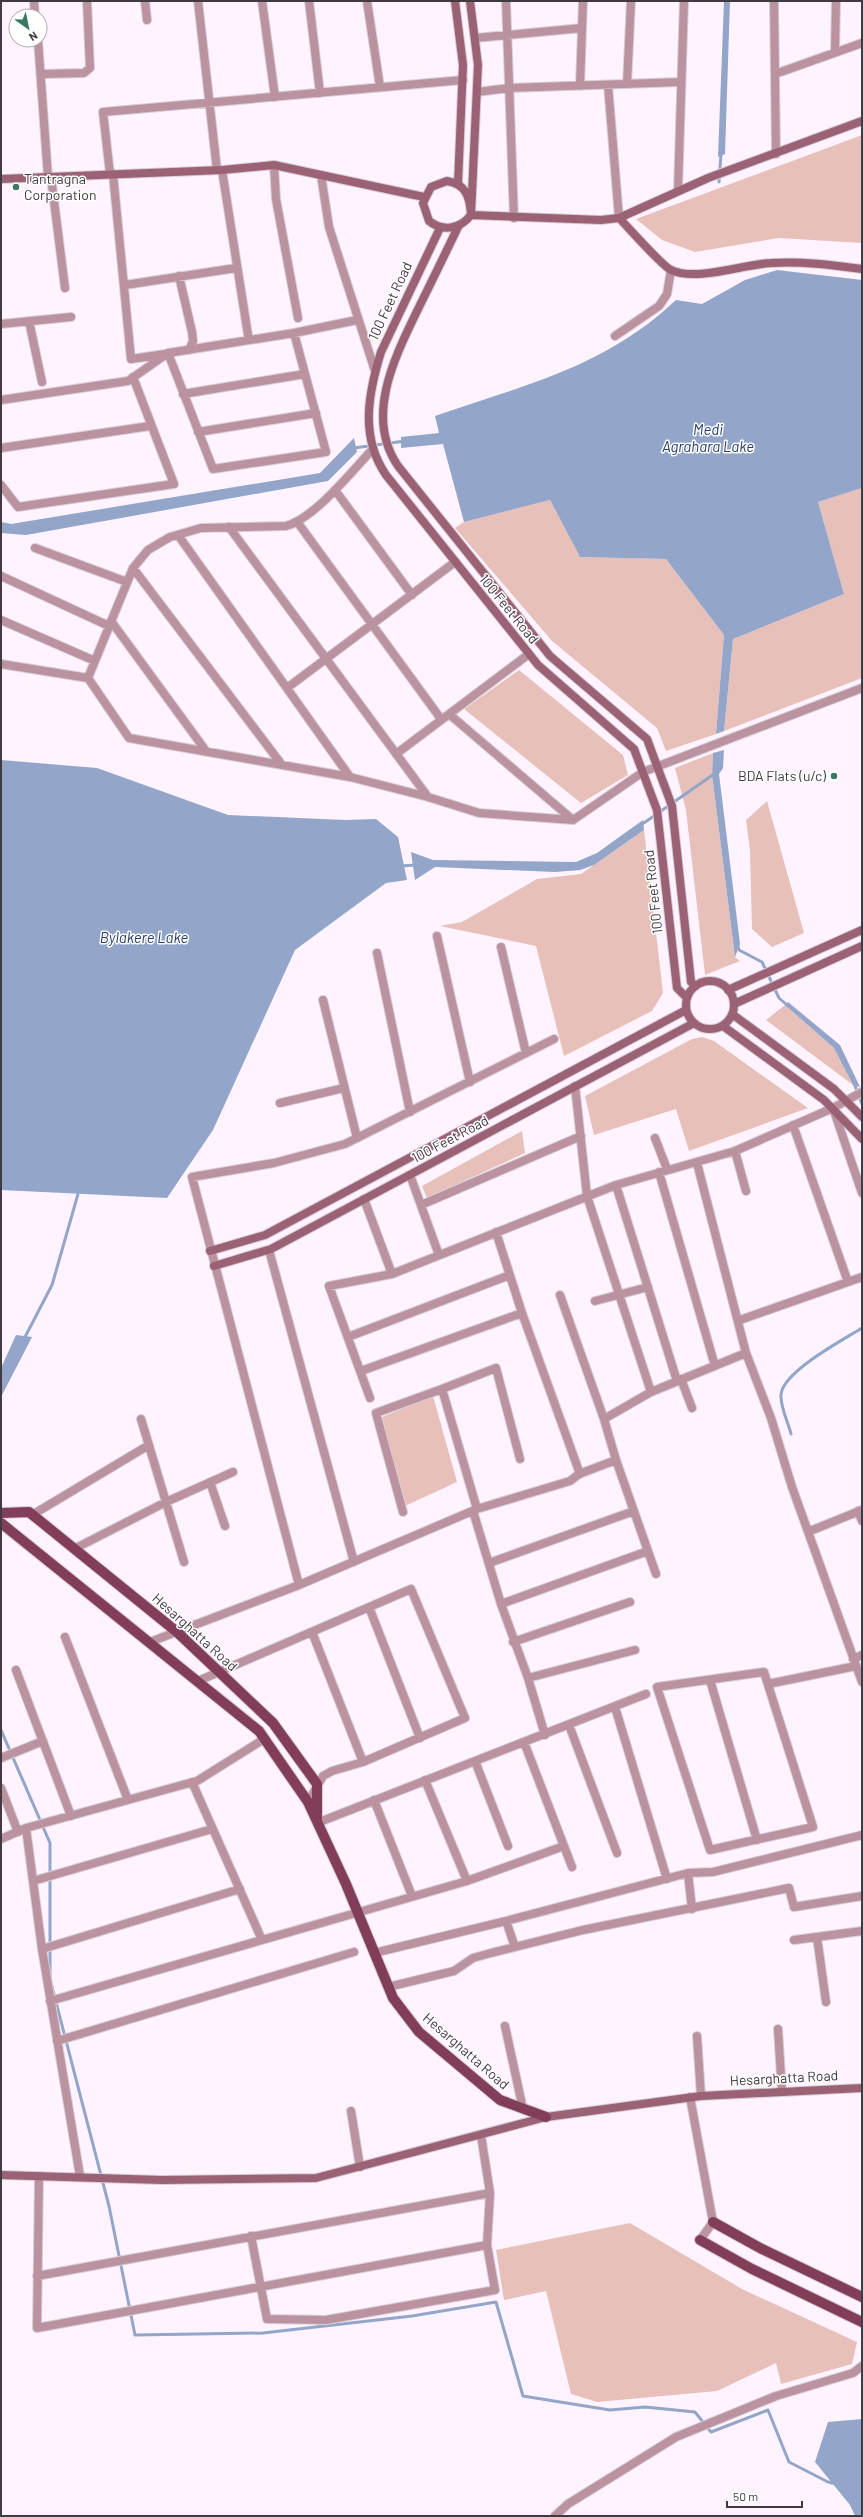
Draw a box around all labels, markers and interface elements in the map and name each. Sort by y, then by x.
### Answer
north arrow [8,8,48,48]
text: N [27,29,40,44]
place label: Tantragna Corporation [24,170,96,203]
marker: Tantragna Corporation [11,182,21,192]
street label: 100 Feet Road [364,259,415,343]
water label: Medi Agrahara Lake [662,420,754,455]
street label: 100 Feet Road [476,570,543,647]
place label: BDA Flats (u/c) [738,767,826,784]
marker: BDA Flats (u/c) [829,771,839,781]
street label: 100 Feet Road [640,849,665,935]
water label: Bylakere Lake [100,928,189,946]
street label: 100 Feet Road [408,1111,491,1166]
street label: Hesarghatta Road [149,1589,241,1674]
street label: Hesarghatta Road [420,2009,513,2093]
street label: Hesarghatta Road [729,2066,839,2089]
scale bar [727,2483,802,2509]
text: 50 m [733,2489,758,2503]

